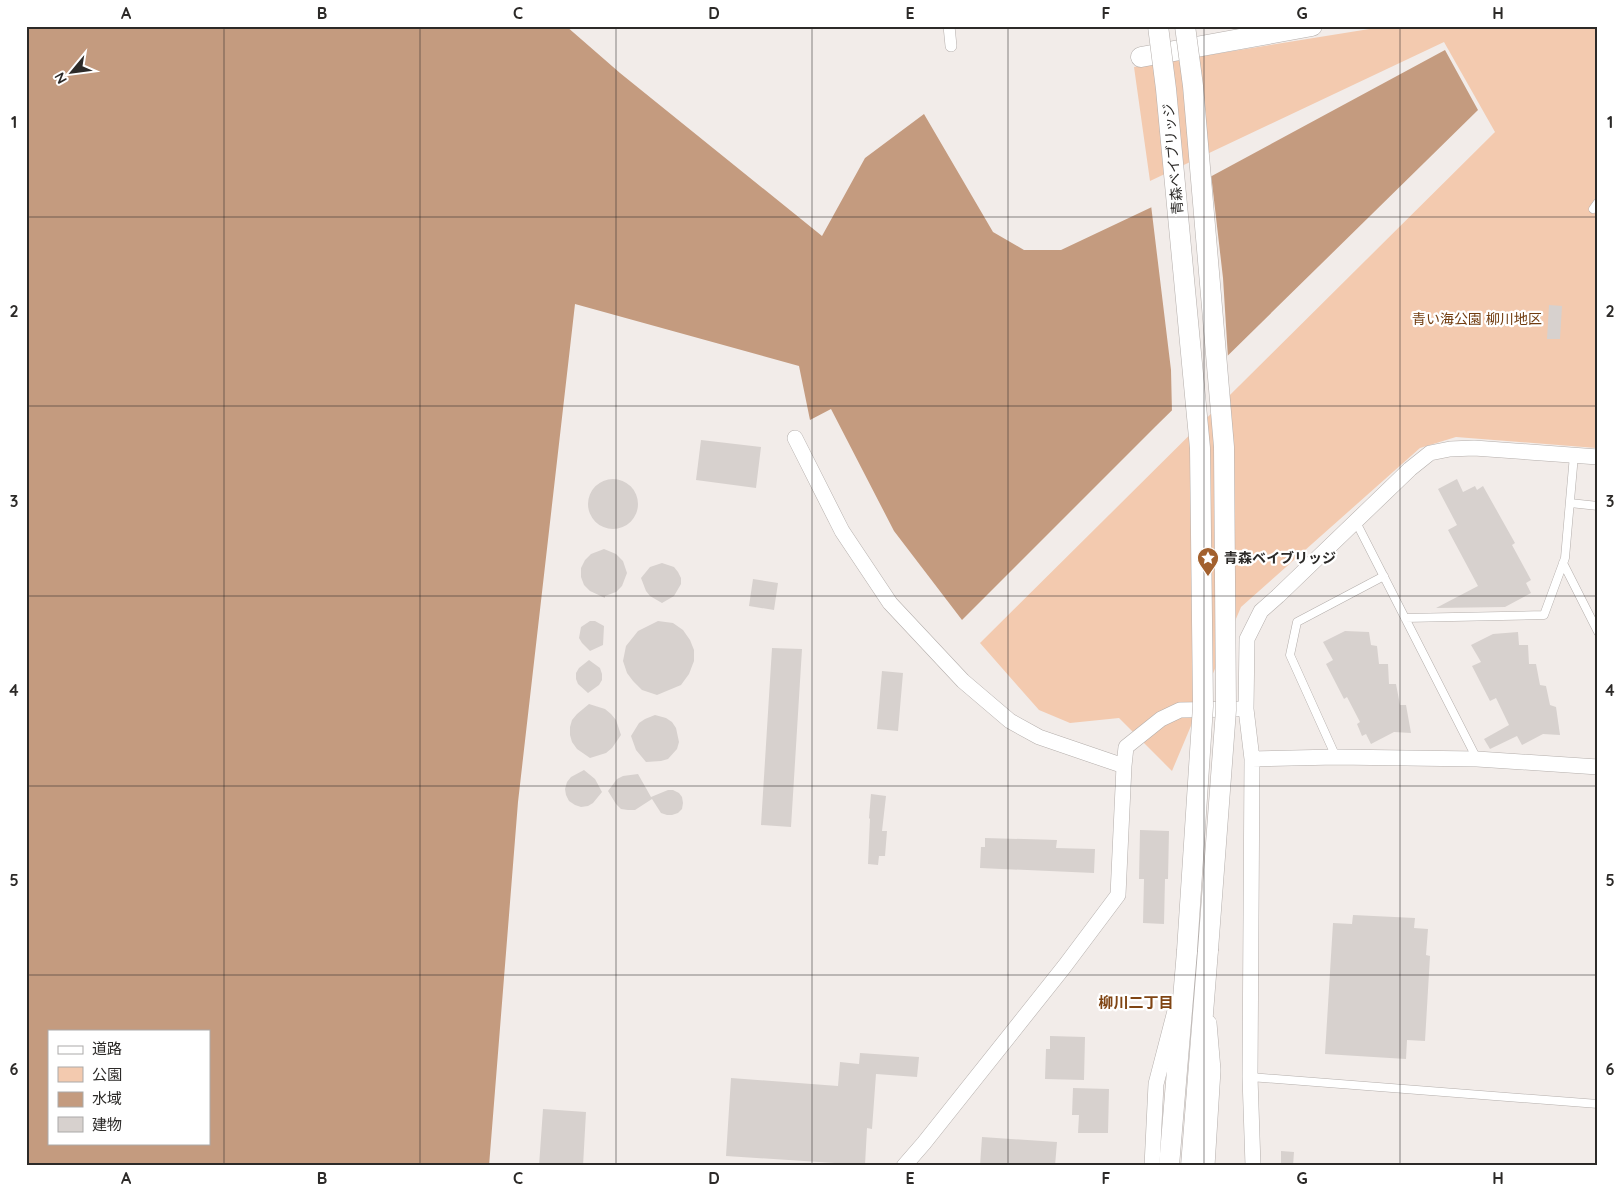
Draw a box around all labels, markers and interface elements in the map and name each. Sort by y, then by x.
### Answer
text: A [121,3,132,23]
text: B [317,3,327,23]
text: C [513,3,523,23]
text: D [708,3,720,23]
text: E [905,3,915,23]
text: F [1102,3,1111,23]
text: G [1296,3,1308,23]
text: H [1492,3,1504,23]
north arrow [48,48,98,98]
text: N [50,69,71,87]
street label: 青森ベイブリッジ [1159,102,1187,216]
text: 1 [11,112,17,132]
text: 1 [1607,112,1613,132]
text: 2 [9,301,19,321]
text: 2 [1605,301,1615,321]
park label: 青い海公園 柳川地区 [1412,310,1542,328]
text: 3 [10,491,18,511]
text: 3 [1606,491,1614,511]
place icon: 青森ベイブリッジ [1196,546,1220,577]
place label: 青森ベイブリッジ [1224,549,1336,567]
text: 4 [9,680,19,700]
text: 4 [1605,680,1615,700]
text: 5 [9,870,19,890]
text: 5 [1605,870,1615,890]
district label: 柳川二丁目 [1098,993,1174,1012]
legend [48,1030,210,1144]
text: 道路 [92,1039,122,1058]
text: 6 [10,1059,19,1079]
text: 6 [1606,1059,1615,1079]
text: 公園 [92,1065,122,1084]
text: 水域 [92,1089,122,1108]
text: 建物 [92,1115,122,1134]
text: A [121,1168,132,1188]
text: B [317,1168,327,1188]
text: C [513,1168,523,1188]
text: D [708,1168,720,1188]
text: E [905,1168,915,1188]
text: F [1102,1168,1111,1188]
text: G [1296,1168,1308,1188]
text: H [1492,1168,1504,1188]

